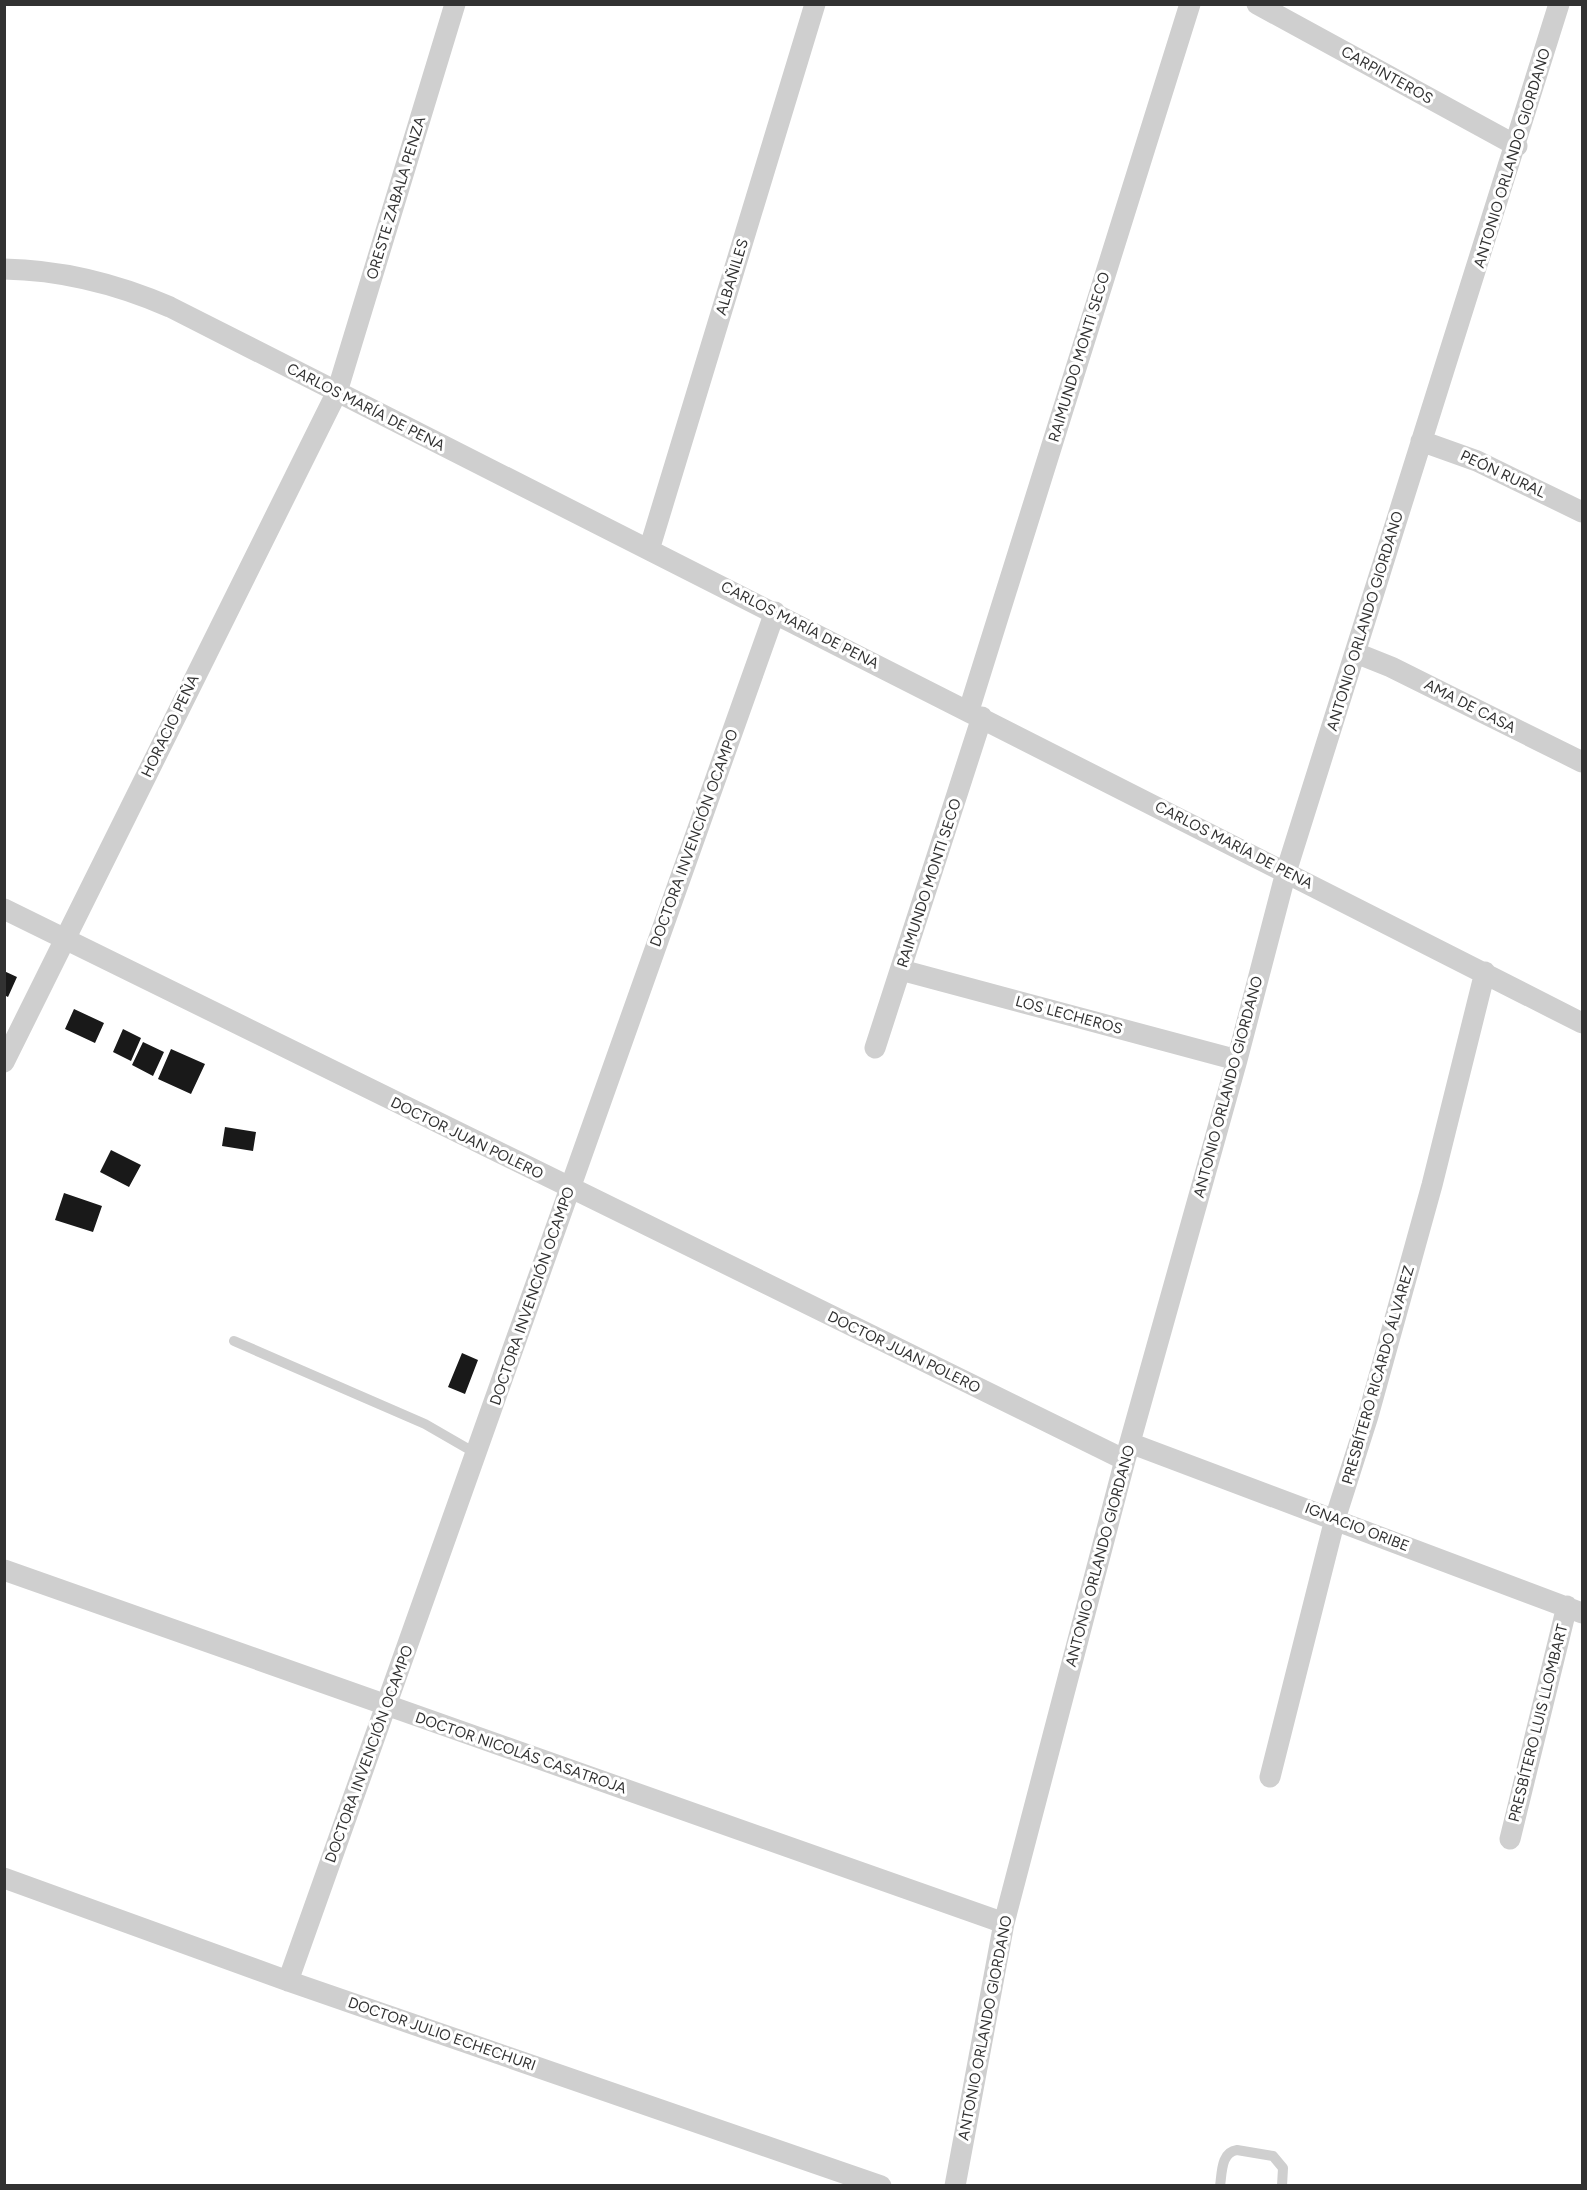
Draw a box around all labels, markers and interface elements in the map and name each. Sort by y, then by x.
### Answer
street label: CARPINTEROS [1338,42,1436,108]
street label: ANTONIO ORLANDO GIORDANO [1470,46,1554,270]
street label: ORESTE ZABALA PENZA [363,114,429,282]
street label: ALBAÑILES [712,237,752,317]
street label: RAIMUNDO MONTI SECO [1045,270,1113,444]
street label: CARLOS MARÍA DE PENA [284,359,448,455]
street label: PEÓN RURAL [1458,446,1549,502]
street label: ANTONIO ORLANDO GIORDANO [1323,509,1407,733]
street label: CARLOS MARÍA DE PENA [718,577,882,673]
street label: HORACIO PEÑA [137,672,203,780]
street label: AMA DE CASA [1421,675,1519,737]
street label: DOCTORA INVENCIÓN OCAMPO [646,727,742,949]
street label: RAIMUNDO MONTI SECO [893,796,965,970]
street label: CARLOS MARÍA DE PENA [1152,797,1316,893]
street label: ANTONIO ORLANDO GIORDANO [1190,974,1266,1200]
street label: LOS LECHEROS [1014,992,1124,1038]
street label: DOCTOR JUAN POLERO [388,1093,546,1183]
street label: DOCTORA INVENCIÓN OCAMPO [486,1184,578,1408]
street label: PRESBÍTERO RICARDO ÁLVAREZ [1338,1264,1418,1486]
street label: DOCTOR JUAN POLERO [825,1307,983,1397]
street label: ANTONIO ORLANDO GIORDANO [1062,1443,1138,1669]
street label: IGNACIO ORIBE [1302,1499,1412,1555]
street label: PRESBÍTERO LUIS LLOMBART [1505,1622,1571,1824]
street label: DOCTORA INVENCIÓN OCAMPO [321,1643,417,1865]
street label: DOCTOR NICOLÁS CASATROJA [413,1708,629,1798]
street label: ANTONIO ORLANDO GIORDANO [954,1914,1016,2142]
street label: DOCTOR JULIO ECHECHURI [346,1993,538,2075]

